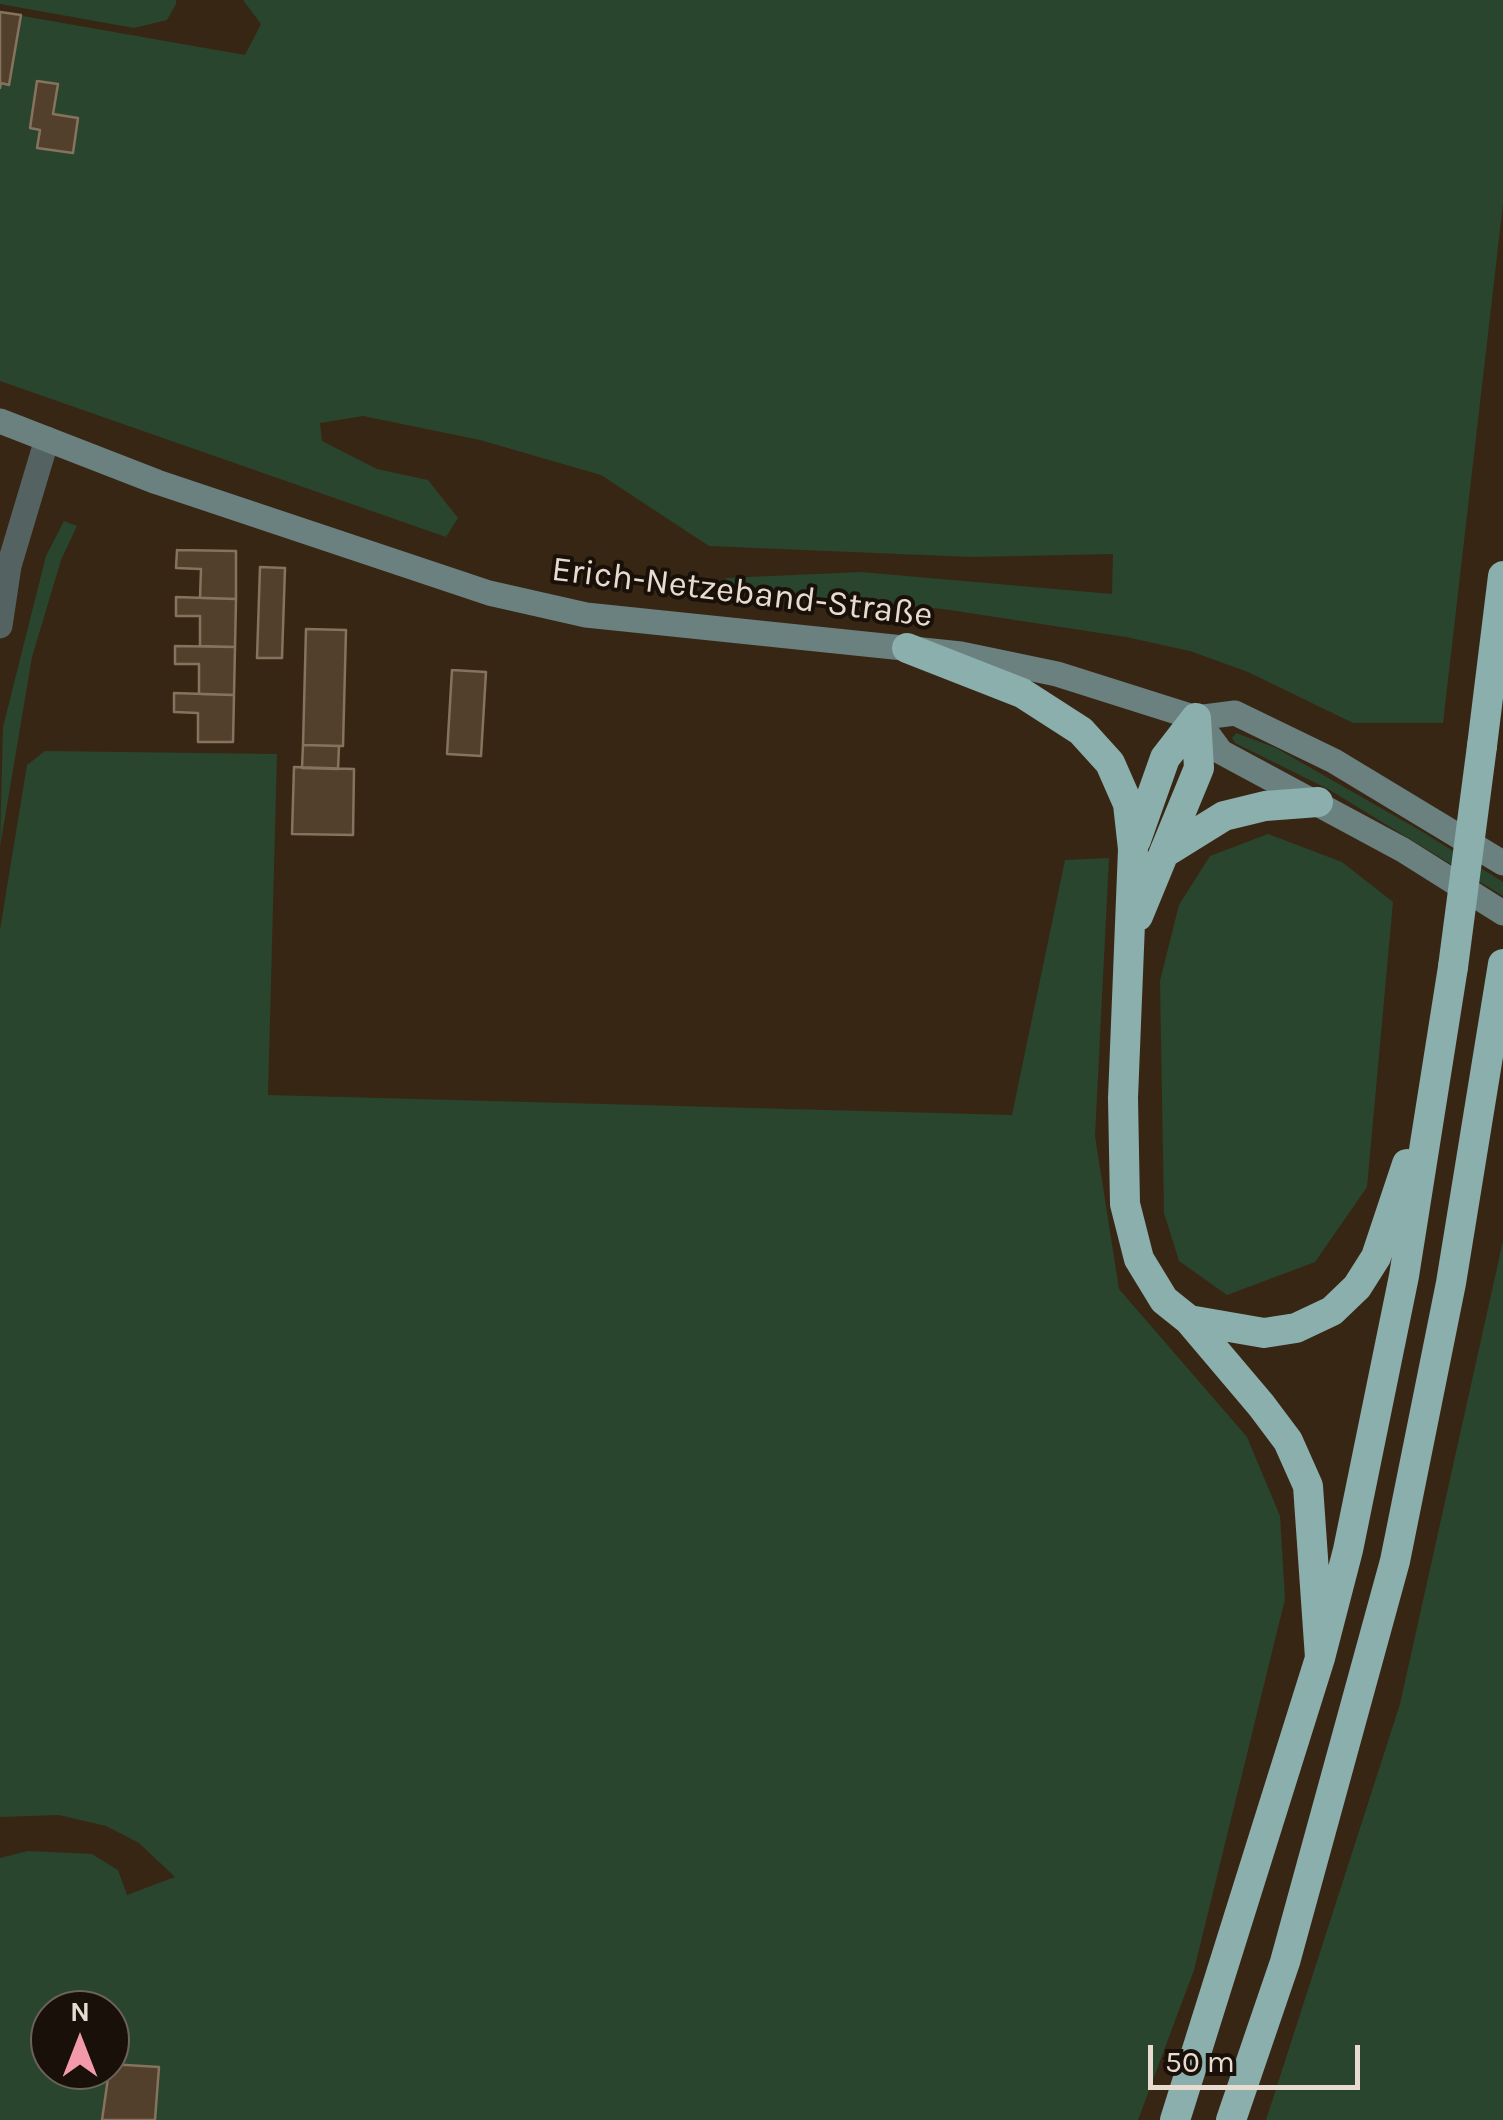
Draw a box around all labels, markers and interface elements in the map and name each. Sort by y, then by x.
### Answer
street label: Erich-Netzeband-Straße [549,549,935,637]
north arrow [30,1990,130,2090]
text: N [70,1995,90,2028]
scale bar [1153,2025,1366,2087]
text: 50 m [1165,2044,1235,2080]

